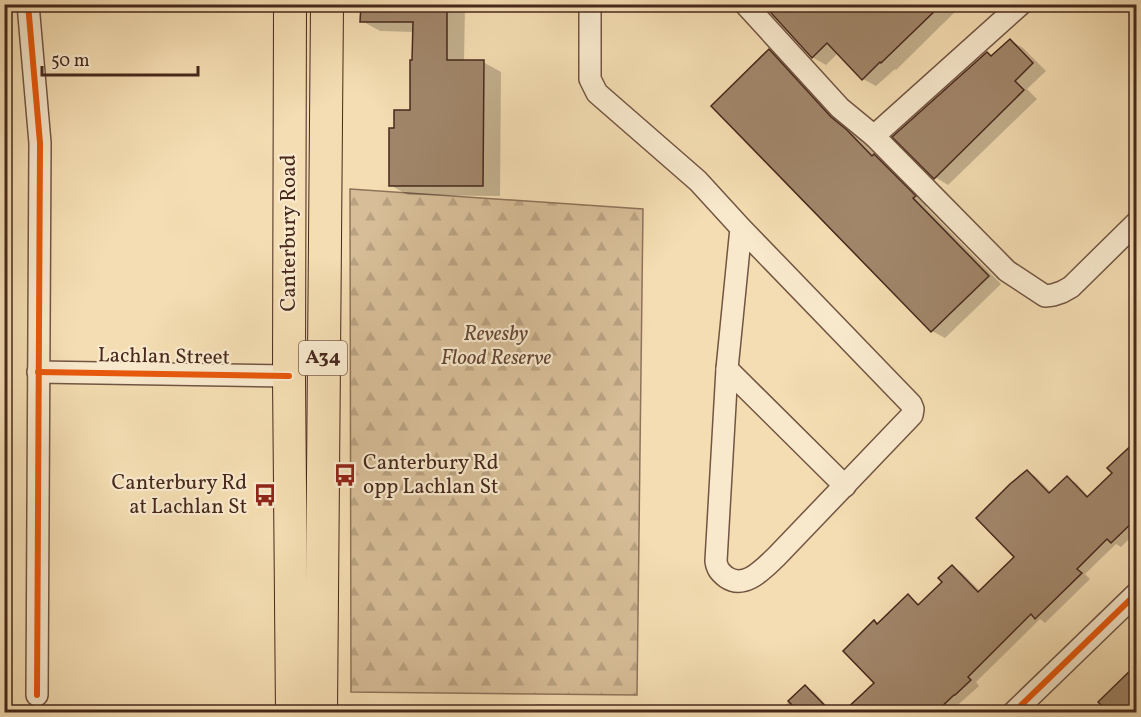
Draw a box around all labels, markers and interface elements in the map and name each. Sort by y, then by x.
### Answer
scale bar [42,39,198,77]
text: 50 m [51,49,90,74]
street label: Canterbury Road [275,154,304,312]
park label: Revesby Flood Reserve [441,320,552,373]
street label: Lachlan Street [98,341,230,373]
road number: A34 [299,341,347,375]
place label: Canterbury Rd opp Lachlan St [363,449,498,502]
bus stop icon: Canterbury Rd opp Lachlan St [332,462,358,488]
place label: Canterbury Rd at Lachlan St [112,469,247,522]
bus stop icon: Canterbury Rd at Lachlan St [252,482,278,508]

